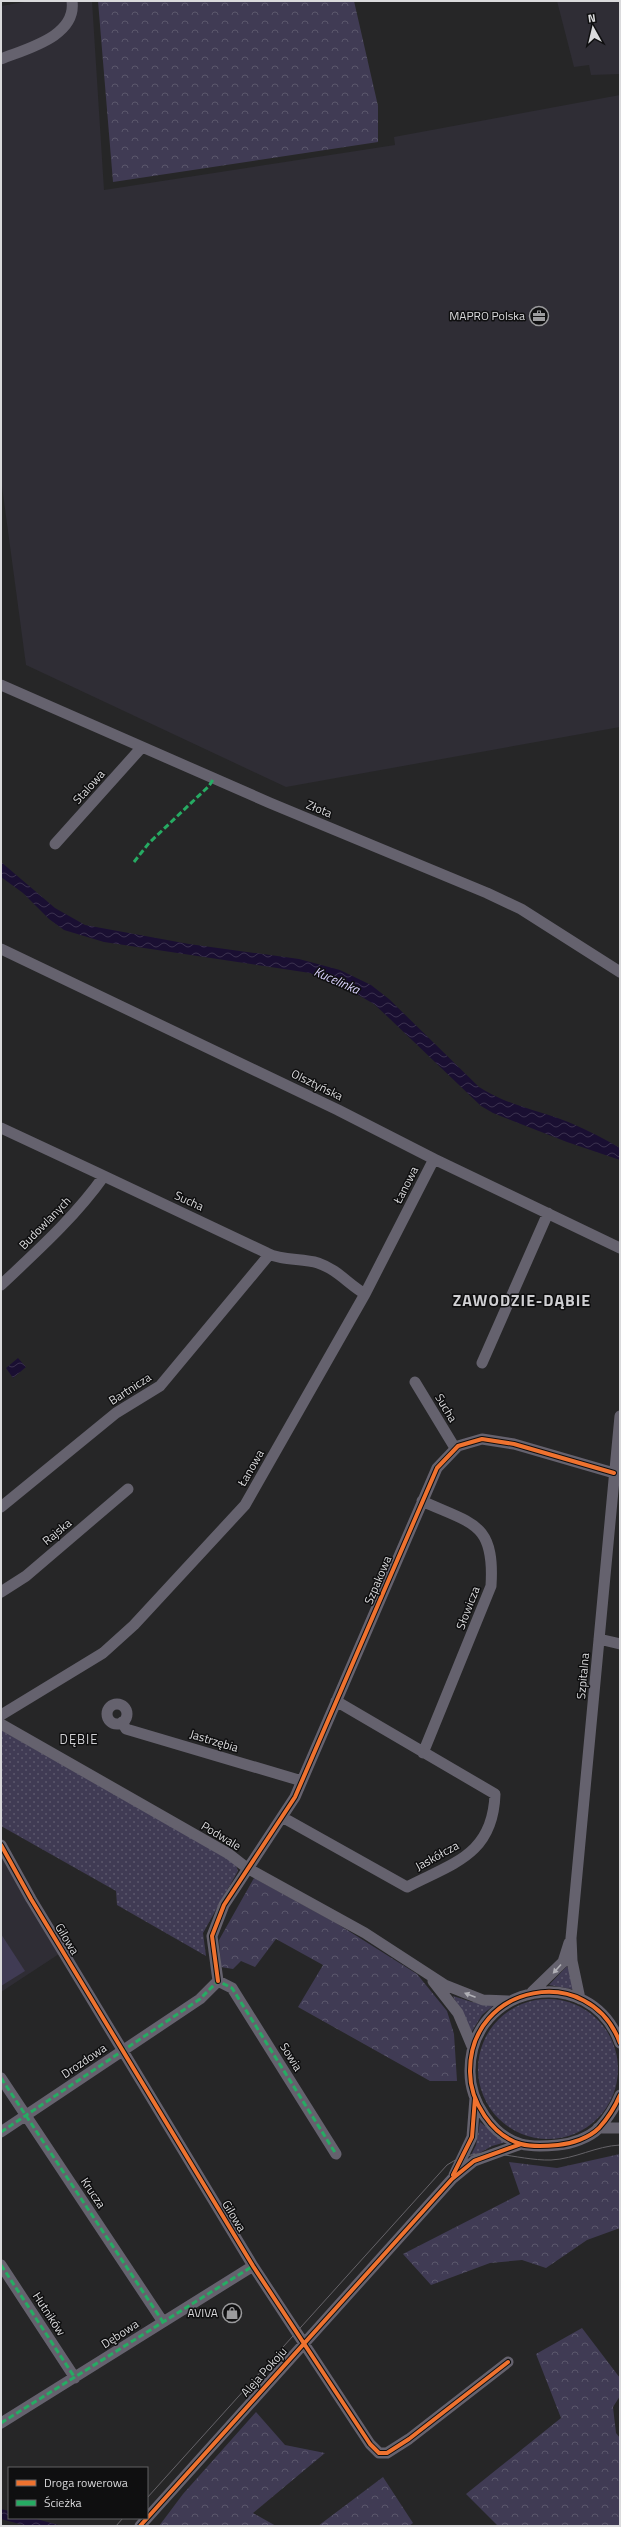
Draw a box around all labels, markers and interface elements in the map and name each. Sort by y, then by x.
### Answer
north arrow [573,8,613,48]
text: N [587,10,596,27]
office icon: MAPRO Polska [528,305,550,327]
place label: MAPRO Polska [449,306,525,325]
street label: Stalowa [68,765,109,808]
street label: Złota [303,795,335,822]
water label: Kucelinka [311,961,364,1000]
street label: Olsztyńska [288,1064,346,1105]
street label: Łanowa [388,1163,423,1208]
street label: Sucha [171,1185,207,1216]
street label: Budowlanych [14,1192,75,1254]
district label: ZAWODZIE-DĄBIE [453,1288,591,1312]
street label: Bartnicza [105,1368,155,1409]
street label: Sucha [430,1390,462,1426]
street label: Łanowa [232,1446,269,1491]
street label: Rajska [38,1514,76,1550]
street label: Szpakowa [359,1553,396,1607]
street label: Słowicza [451,1583,484,1632]
street label: Szpitalna [571,1652,594,1700]
street label: Jastrzębia [188,1724,241,1757]
district label: DĘBIE [60,1729,98,1749]
street label: Podwale [198,1816,245,1855]
street label: Jaskółcza [411,1836,462,1875]
street label: Gilowa [50,1919,84,1958]
one-way arrow [552,1964,561,1974]
one-way arrow [463,1991,475,1997]
street label: Drozdowa [57,2038,110,2083]
street label: Sowia [275,2039,308,2075]
street label: Krucza [76,2173,111,2212]
street label: Gilowa [217,2196,251,2235]
street label: Hutników [28,2288,71,2339]
shop icon: AVIVA [221,2302,243,2324]
place label: AVIVA [187,2303,218,2322]
street label: Dębowa [97,2314,142,2353]
street label: Aleja Pokoju [236,2342,291,2401]
legend [8,2467,148,2519]
text: Droga rowerowa [44,2473,128,2492]
text: Ścieżka [44,2493,82,2512]

